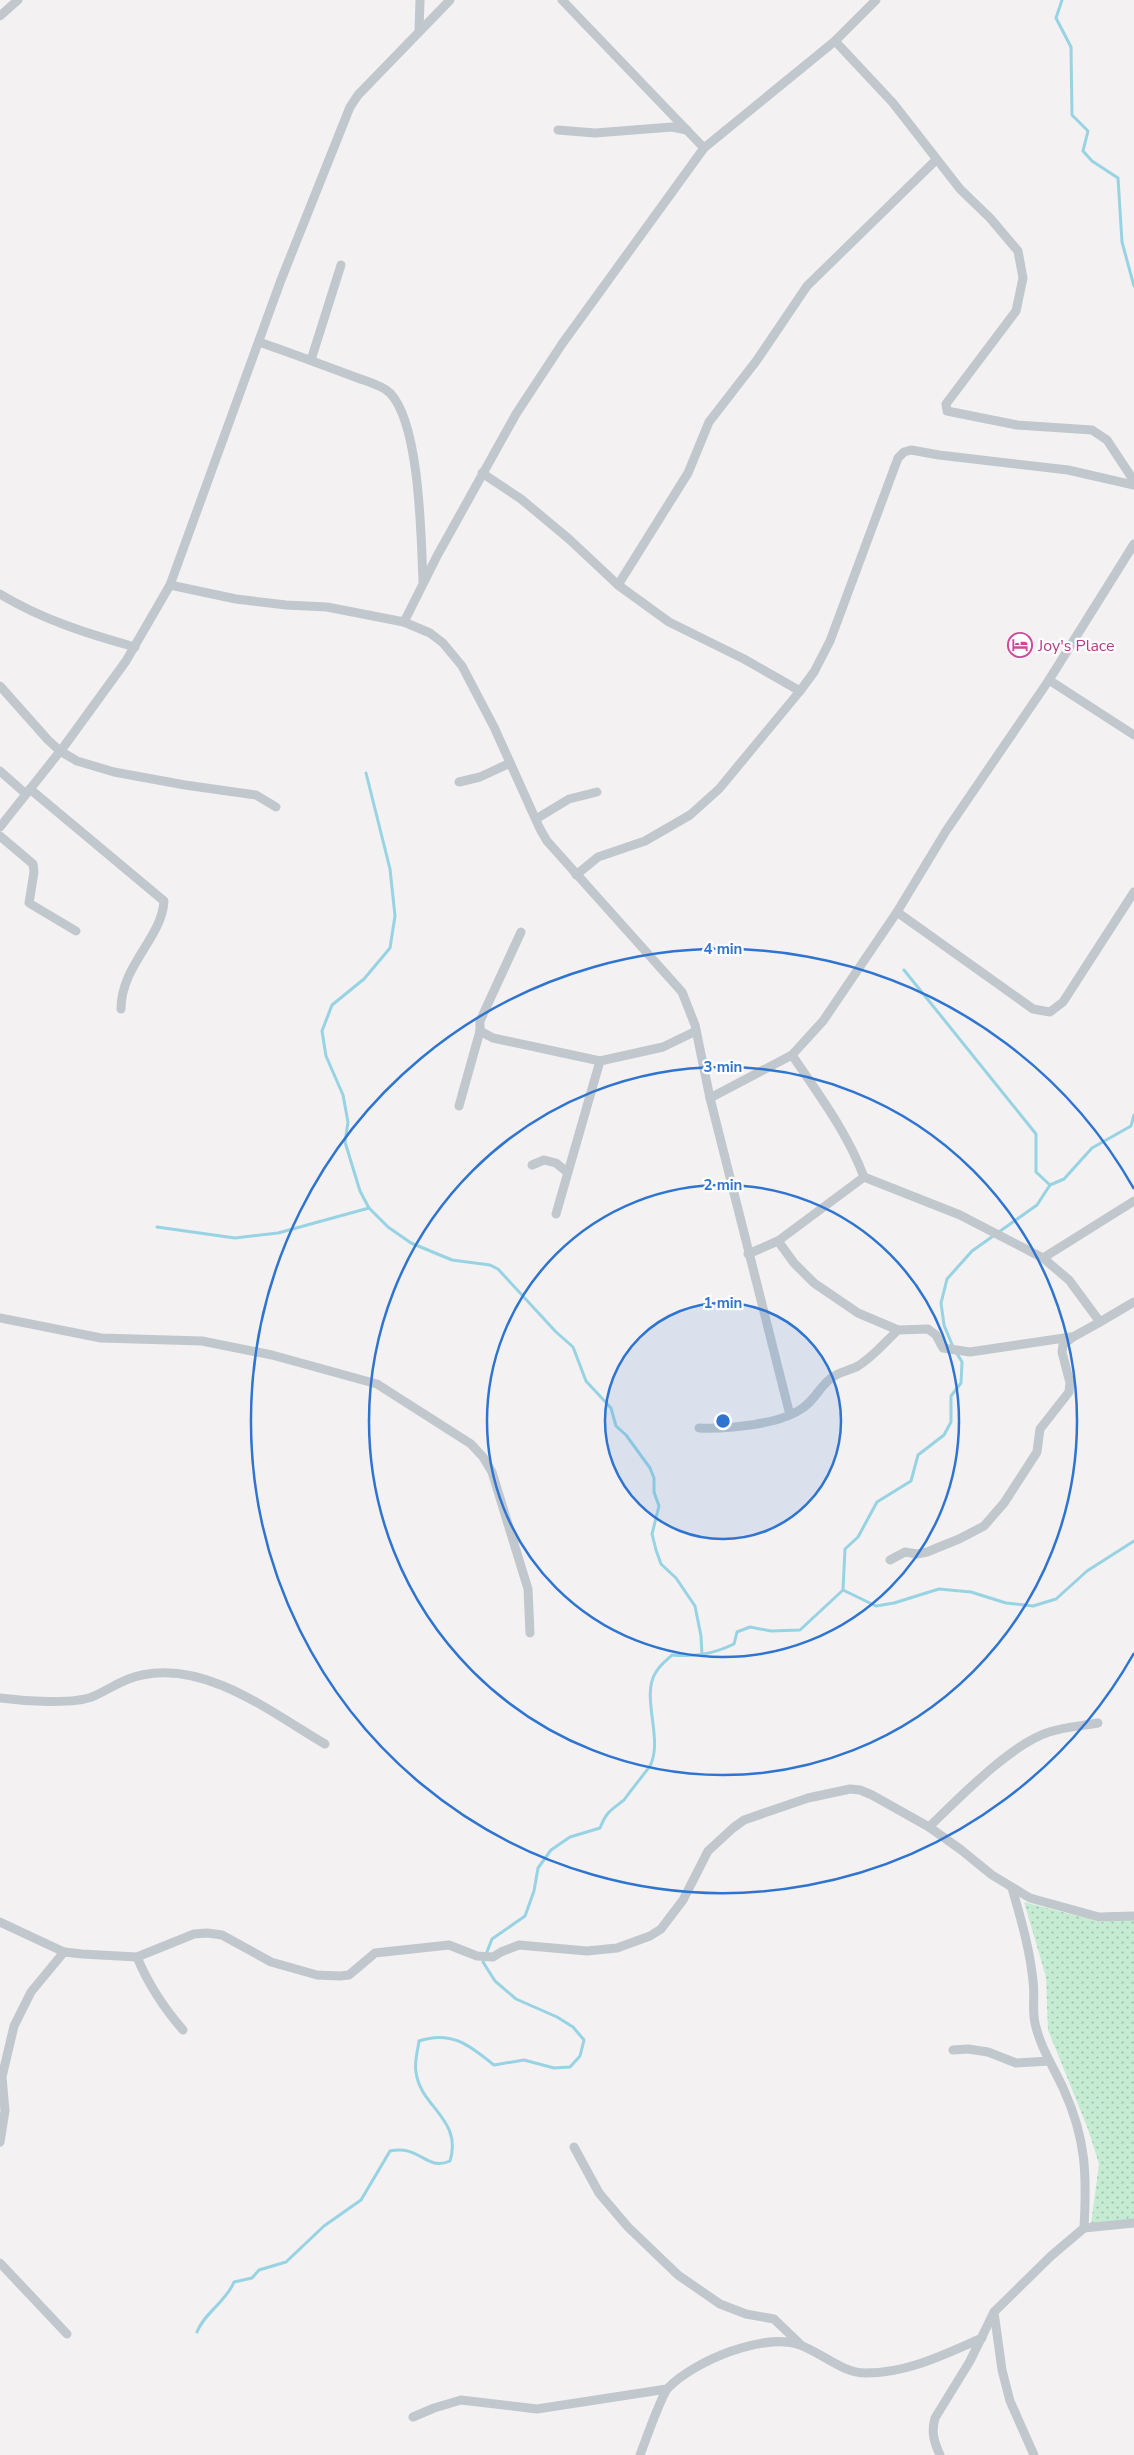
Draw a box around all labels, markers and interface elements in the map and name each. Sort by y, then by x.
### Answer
hotel icon: Joy's Place [1007,632,1033,658]
place label: Joy's Place [1037,635,1115,657]
text: 4 min [704,939,742,959]
text: 3 min [704,1057,742,1077]
text: 2 min [704,1175,742,1195]
text: 1 min [704,1293,742,1313]
centre of rings [714,1412,732,1430]

